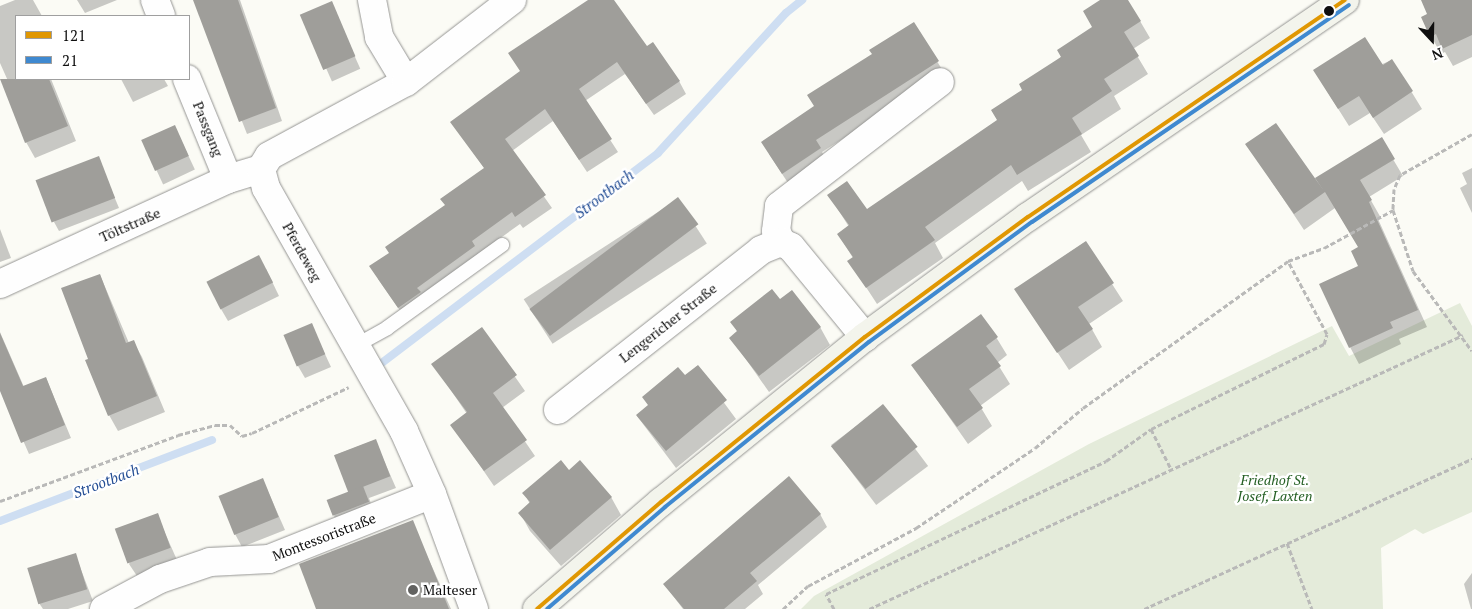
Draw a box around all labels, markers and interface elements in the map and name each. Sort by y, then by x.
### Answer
unlabelled marker [1324,6,1334,16]
legend [15,15,190,80]
north arrow [1407,15,1457,65]
text: 121 [62,25,86,45]
text: N [1429,44,1446,65]
text: 21 [62,50,78,70]
street label: Passgang [189,99,227,159]
water label: Strootbach [571,166,637,222]
street label: Töltstraße [97,204,163,246]
street label: Pferdeweg [279,220,325,284]
street label: Lengericher Straße [616,280,720,366]
water label: Strootbach [70,460,142,502]
park label: Friedhof St. Josef, Laxten [1237,472,1313,504]
street label: Montessoristraße [270,510,378,564]
place label: Malteser [423,582,477,598]
marker: Malteser [407,584,419,596]

